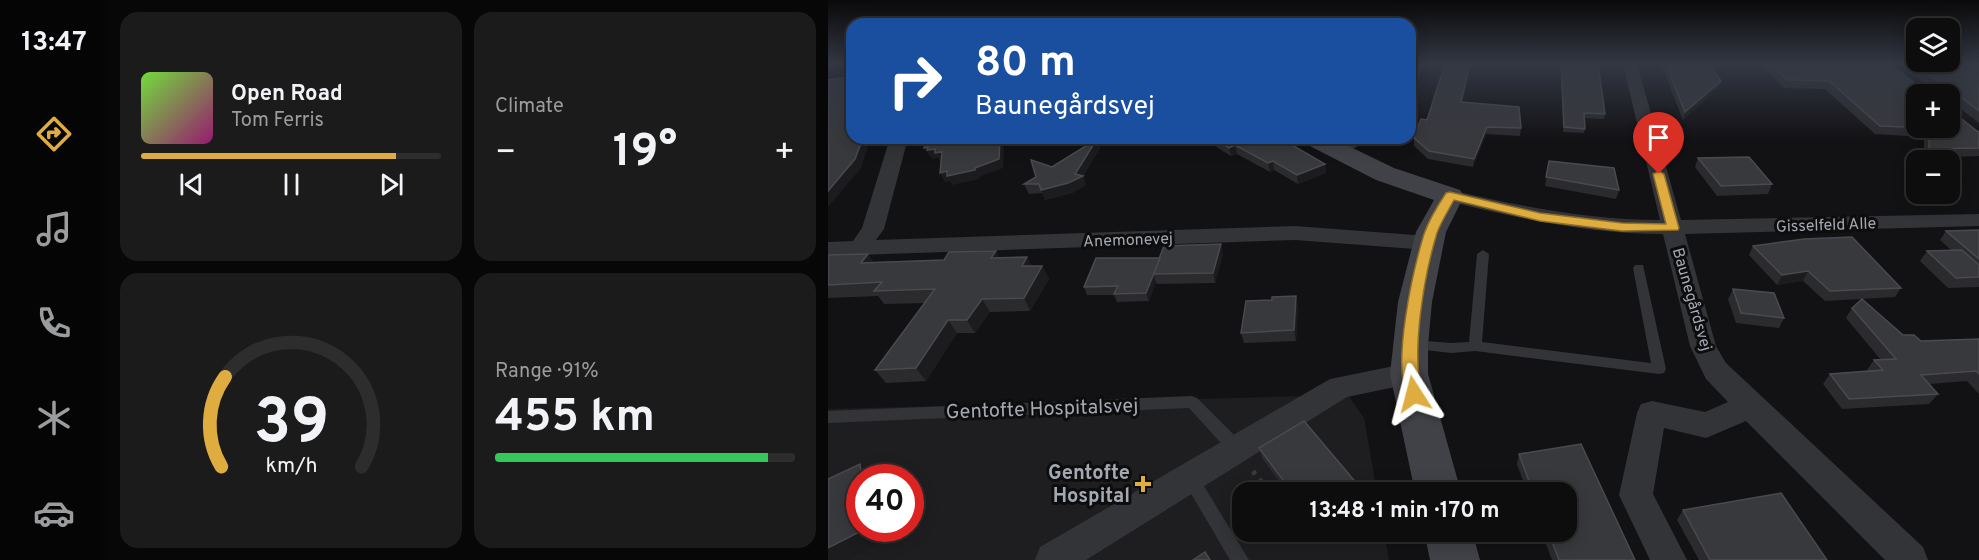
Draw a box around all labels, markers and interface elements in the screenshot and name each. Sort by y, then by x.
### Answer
map controls [1906,18,1960,204]
button: layers [1906,18,1960,72]
text: 13:47 [21,26,87,60]
text: 80 m [975,38,1076,91]
icon: right [876,42,954,120]
text: Open Road [231,81,343,108]
button: + [1906,84,1960,138]
text: Baunegårdsvej [975,90,1155,124]
text: Climate [495,94,564,120]
text: Tom Ferris [231,108,324,134]
pin [1633,112,1684,174]
icon: directions [33,113,75,155]
icon: arrive [1642,121,1675,154]
text: 19° [613,125,677,182]
text: − [495,133,516,175]
text: + [774,133,795,175]
button: − [1906,150,1960,204]
icon: previous [175,168,208,201]
icon: pause [275,168,308,201]
icon: next [375,168,408,201]
icon: music [33,208,75,250]
street label: Gisselfeld Alle [1776,214,1877,238]
street label: Anemonevej [1083,229,1173,253]
street label: Baunegårdsvej [1667,246,1715,354]
icon: phone [33,302,75,344]
text: Range · 91% [495,359,599,385]
position arrow [1382,362,1446,426]
text: 39 [253,386,329,465]
text: 455 km [495,390,655,447]
street label: Gentofte Hospitalsvej [945,394,1139,426]
icon: climate [33,397,75,439]
text: km/h [265,454,317,481]
place label: Gentofte Hospital [1048,461,1130,510]
speed limit sign: 40 [846,464,924,542]
marker: Gentofte Hospital [1134,475,1152,493]
icon: car [33,492,75,534]
text: 13:48 · 1 min · 170 m [1310,498,1499,525]

